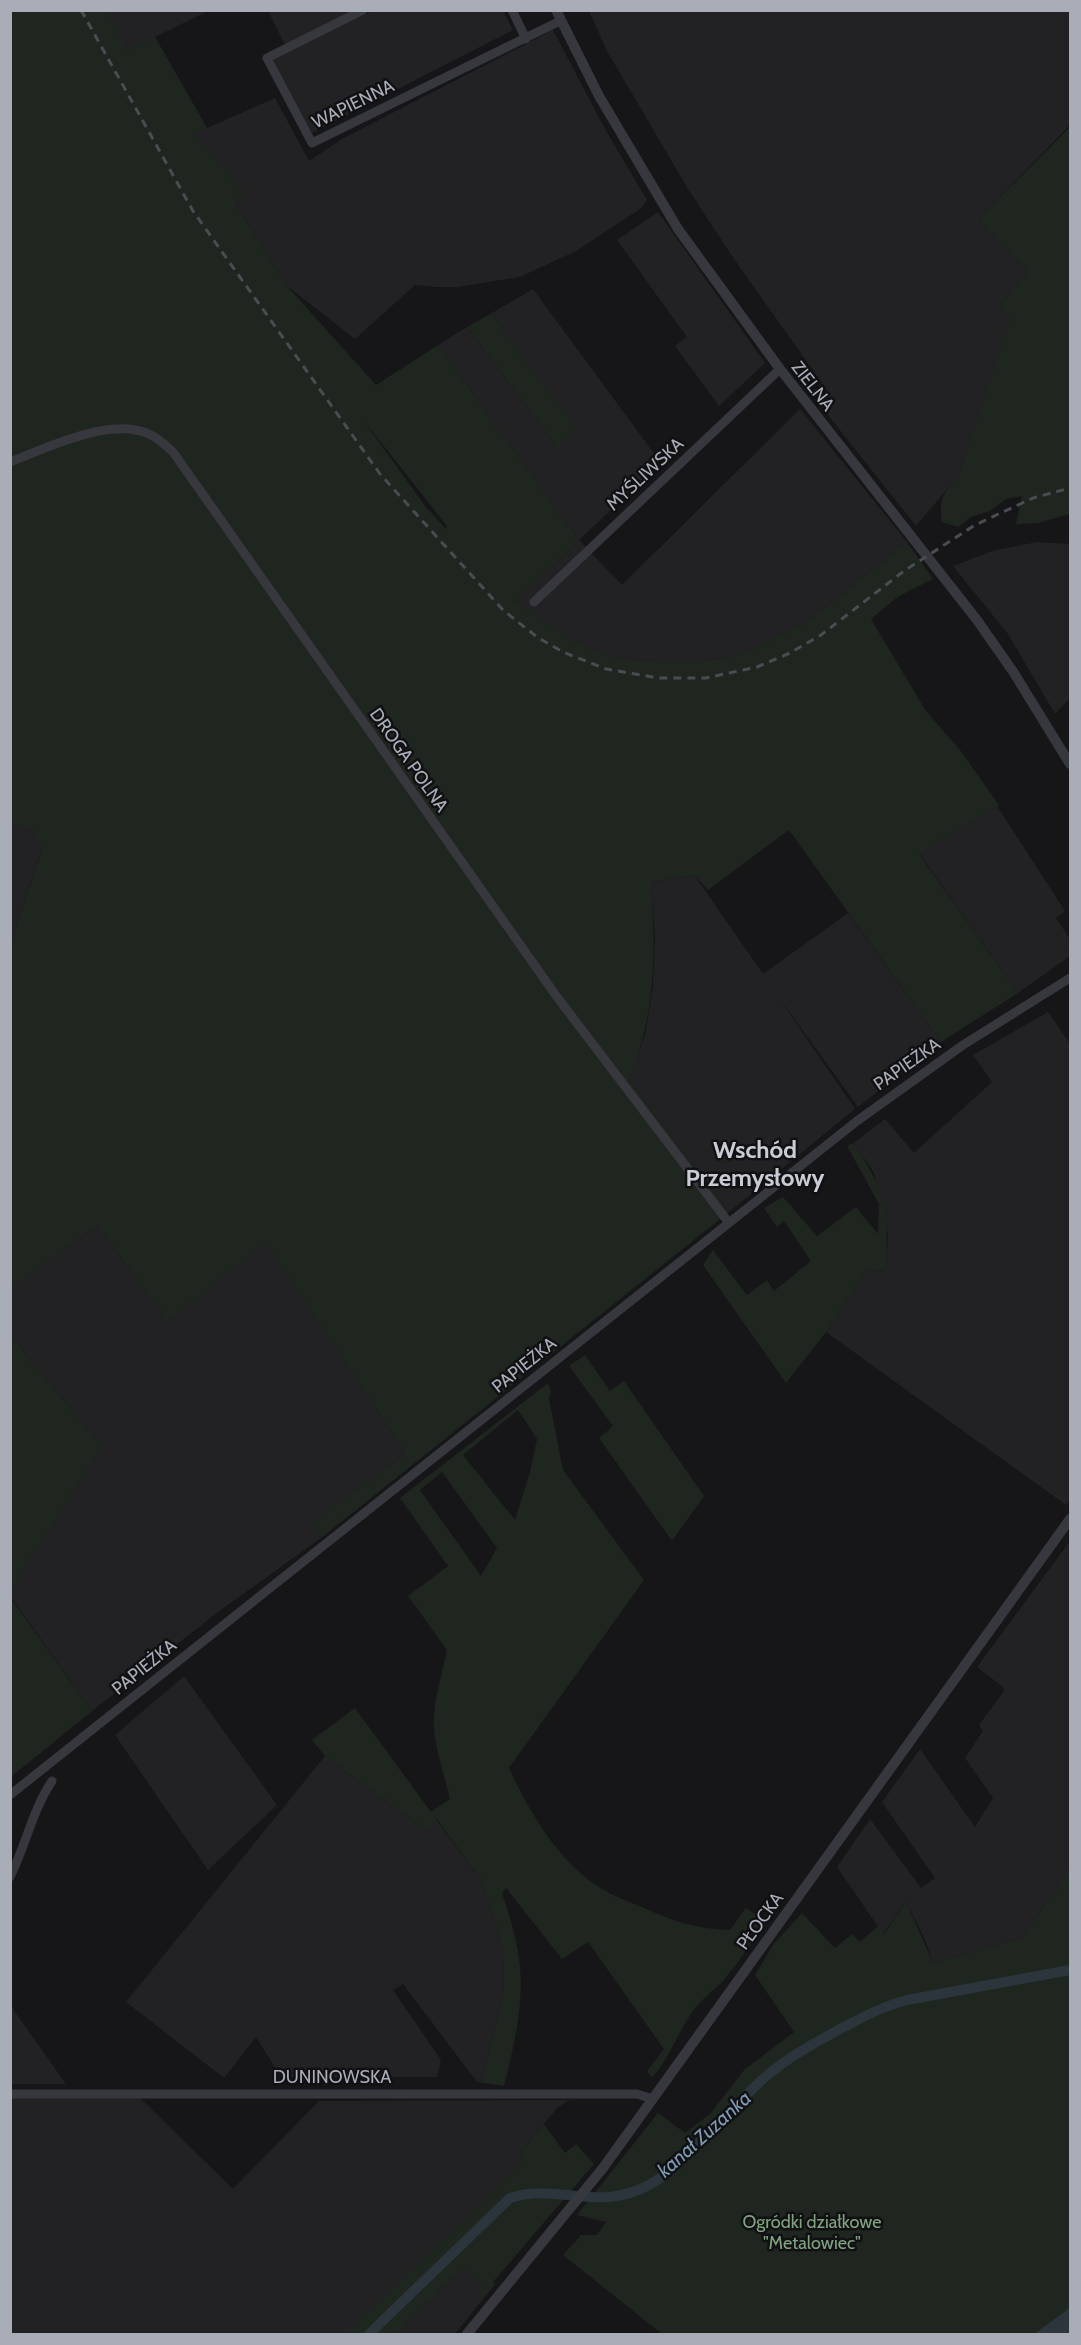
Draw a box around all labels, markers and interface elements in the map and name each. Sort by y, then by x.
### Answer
street label: WAPIENNA [308,75,398,133]
street label: ZIELNA [787,357,839,415]
street label: MYŚLIWSKA [602,433,688,515]
street label: DROGA POLNA [365,704,453,816]
street label: PAPIEŻKA [869,1033,945,1095]
district label: Wschód Przemysłowy [686,1135,825,1192]
street label: PAPIEŻKA [487,1332,561,1398]
street label: PAPIEŻKA [107,1634,181,1700]
street label: PŁOCKA [732,1888,788,1954]
street label: DUNINOWSKA [273,2066,391,2088]
water label: kanał Zuzanka [652,2086,756,2182]
park label: Ogródki działkowe "Metalowiec" [743,2211,881,2254]

